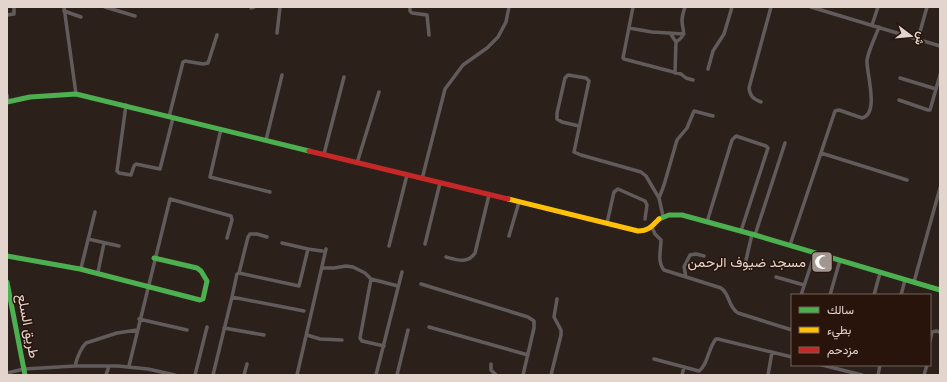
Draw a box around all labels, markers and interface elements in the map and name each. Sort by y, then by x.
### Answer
north arrow [891,16,931,56]
text: ش [911,30,929,47]
mosque icon: مسجد ضيوف الرحمن [809,249,835,275]
place label: مسجد ضيوف الرحمن [688,253,806,272]
street label: طريق السلع [11,292,44,360]
legend [791,294,931,366]
text: سالك [827,302,854,318]
text: بطيء [827,322,851,340]
text: مزدحم [827,342,858,358]

